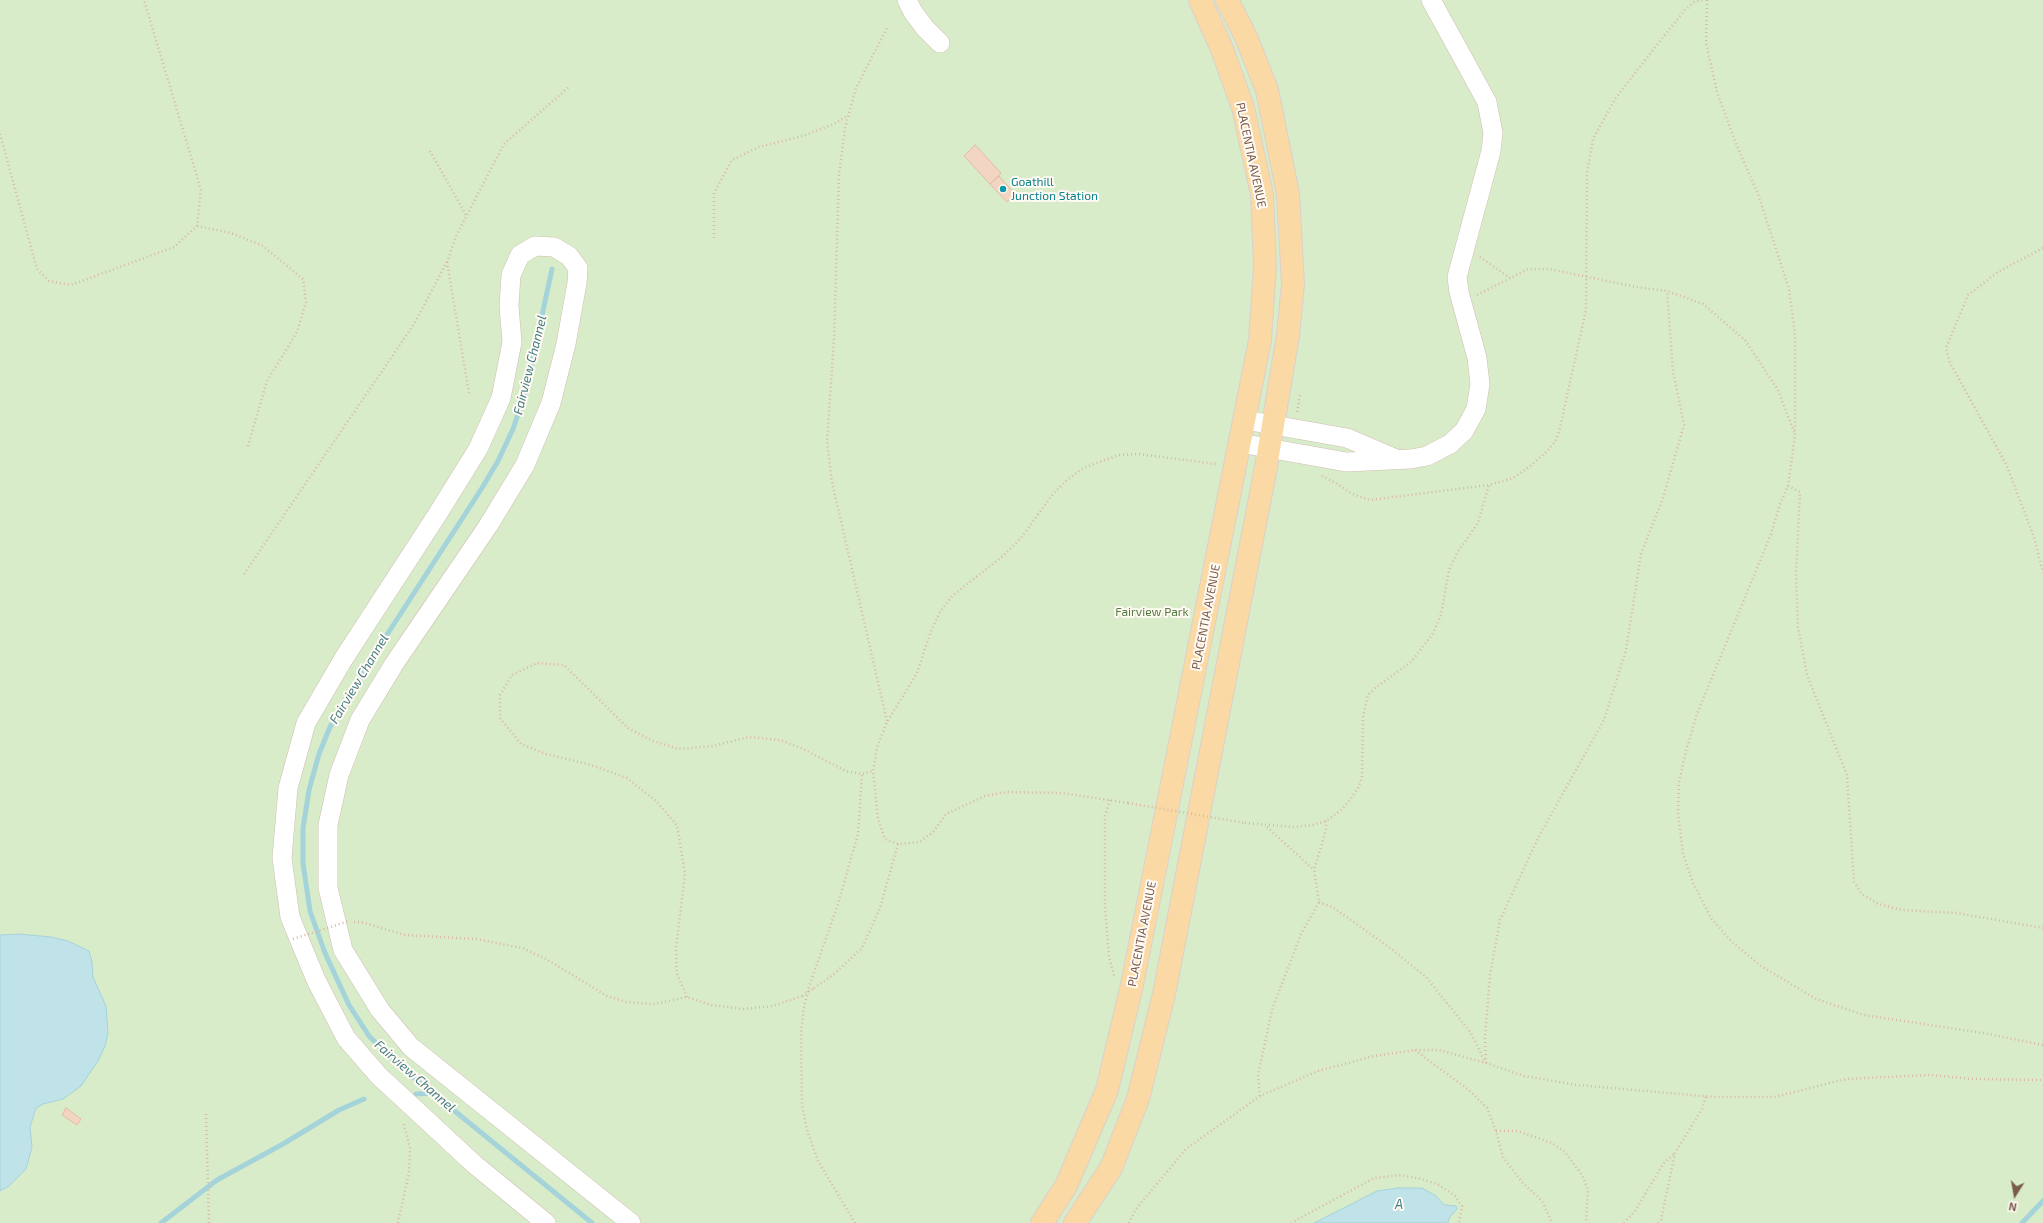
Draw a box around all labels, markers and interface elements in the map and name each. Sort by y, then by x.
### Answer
street label: PLACENTIA AVENUE [1233,101,1269,209]
place label: Goathill Junction Station [1011,175,1098,203]
marker: Goathill Junction Station [998,184,1008,194]
water label: Fairview Channel [510,314,550,416]
street label: PLACENTIA AVENUE [1189,563,1223,671]
park label: Fairview Park [1115,605,1189,619]
water label: Fairview Channel [326,631,392,727]
street label: PLACENTIA AVENUE [1125,880,1159,988]
water label: Fairview Channel [371,1037,459,1115]
north arrow [1995,1175,2035,1215]
water label: A [1395,1197,1403,1213]
text: N [2007,1200,2018,1214]

